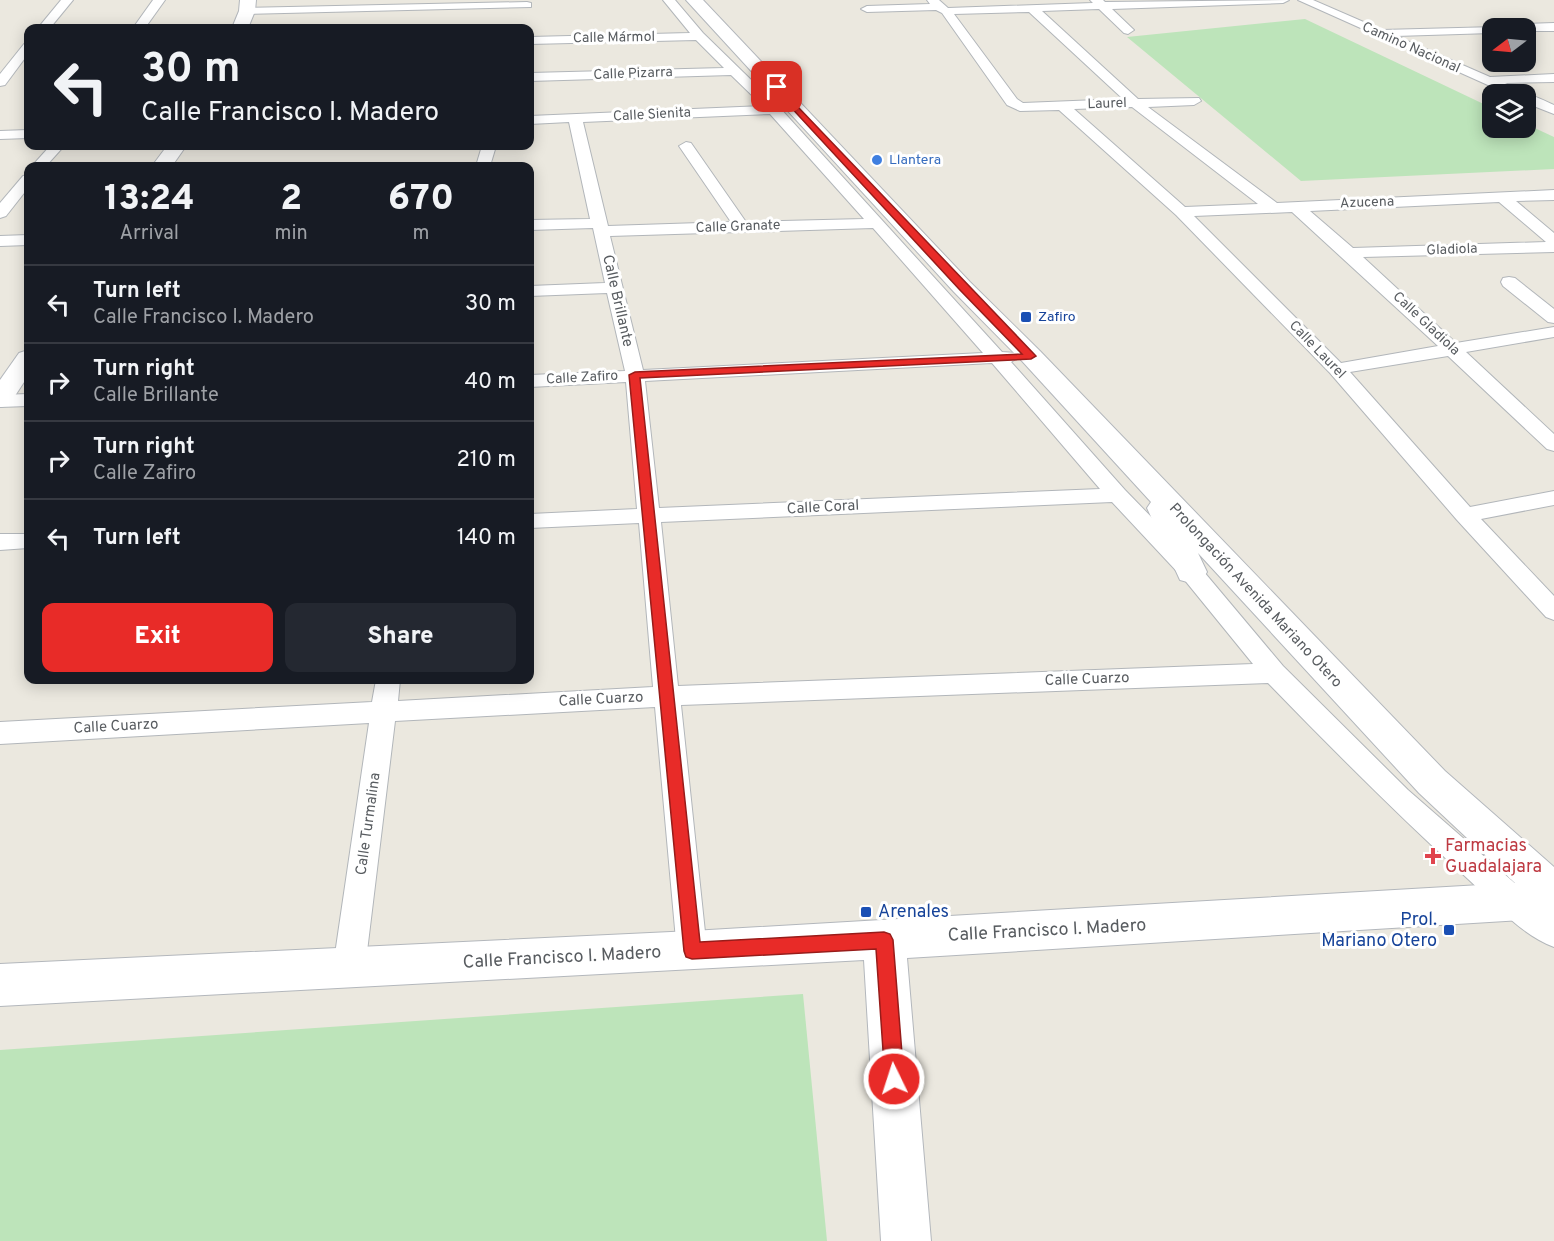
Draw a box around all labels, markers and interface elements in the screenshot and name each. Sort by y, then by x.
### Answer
north arrow [1482,18,1536,72]
map controls [1482,18,1536,138]
street label: Camino Nacional [1359,19,1463,77]
street label: Calle Mármol [573,29,655,47]
text: 30 m [141,44,240,97]
icon: left [42,48,120,126]
pin [751,61,802,112]
street label: Calle Pizarra [593,64,673,84]
icon: arrive [760,70,793,103]
button: layers [1482,84,1536,138]
street label: Laurel [1087,95,1127,113]
text: Calle Francisco I. Madero [141,96,439,130]
street label: Calle Sienita [613,104,691,126]
place label: Llantera [889,152,941,169]
marker: Llantera [870,153,884,167]
text: 13:24 [104,177,195,223]
text: 2 [280,177,302,223]
text: 670 [388,177,454,223]
street label: Azucena [1339,194,1395,212]
street label: Calle Granate [695,217,781,237]
text: Arrival [119,221,179,247]
text: min [275,221,308,247]
text: m [412,221,429,247]
street label: Gladiola [1426,241,1478,259]
street label: Calle Brillante [597,253,637,349]
text: Turn left [93,278,181,305]
icon: left [42,288,75,321]
street label: Calle Gladiola [1389,289,1463,359]
text: 30 m [465,291,516,318]
text: Calle Francisco I. Madero [93,305,314,331]
place label: Zafiro [1038,309,1076,326]
marker: Zafiro [1019,310,1033,324]
street label: Calle Laurel [1285,317,1349,383]
text: Turn right [93,356,195,383]
icon: right [42,366,75,399]
street label: Calle Zafiro [546,368,619,388]
text: 40 m [464,369,516,396]
text: Calle Brillante [93,383,219,409]
text: Turn right [93,434,195,461]
icon: right [42,444,75,477]
text: 210 m [456,447,516,474]
text: Calle Zafiro [93,461,196,487]
street label: Calle Coral [786,497,860,519]
street label: Prolongación Avenida Mariano Otero [1164,500,1346,692]
icon: left [42,522,75,555]
text: Turn left [93,525,181,552]
text: 140 m [457,525,516,552]
button: Exit [42,603,273,672]
button: Share [285,603,516,672]
street label: Calle Cuarzo [1044,669,1130,691]
street label: Calle Cuarzo [558,688,644,712]
street label: Calle Cuarzo [73,715,159,739]
street label: Calle Turmalina [352,771,386,877]
place label: Farmacias Guadalajara [1445,835,1542,879]
marker: Farmacias Guadalajara [1426,849,1440,863]
place label: Arenales [878,901,949,924]
marker: Arenales [859,905,873,919]
place label: Prol. Mariano Otero [1321,909,1437,953]
street label: Calle Francisco I. Madero [947,914,1147,948]
marker: Prol. Mariano Otero [1442,923,1456,937]
street label: Calle Francisco I. Madero [462,941,662,975]
position arrow [862,1047,926,1111]

